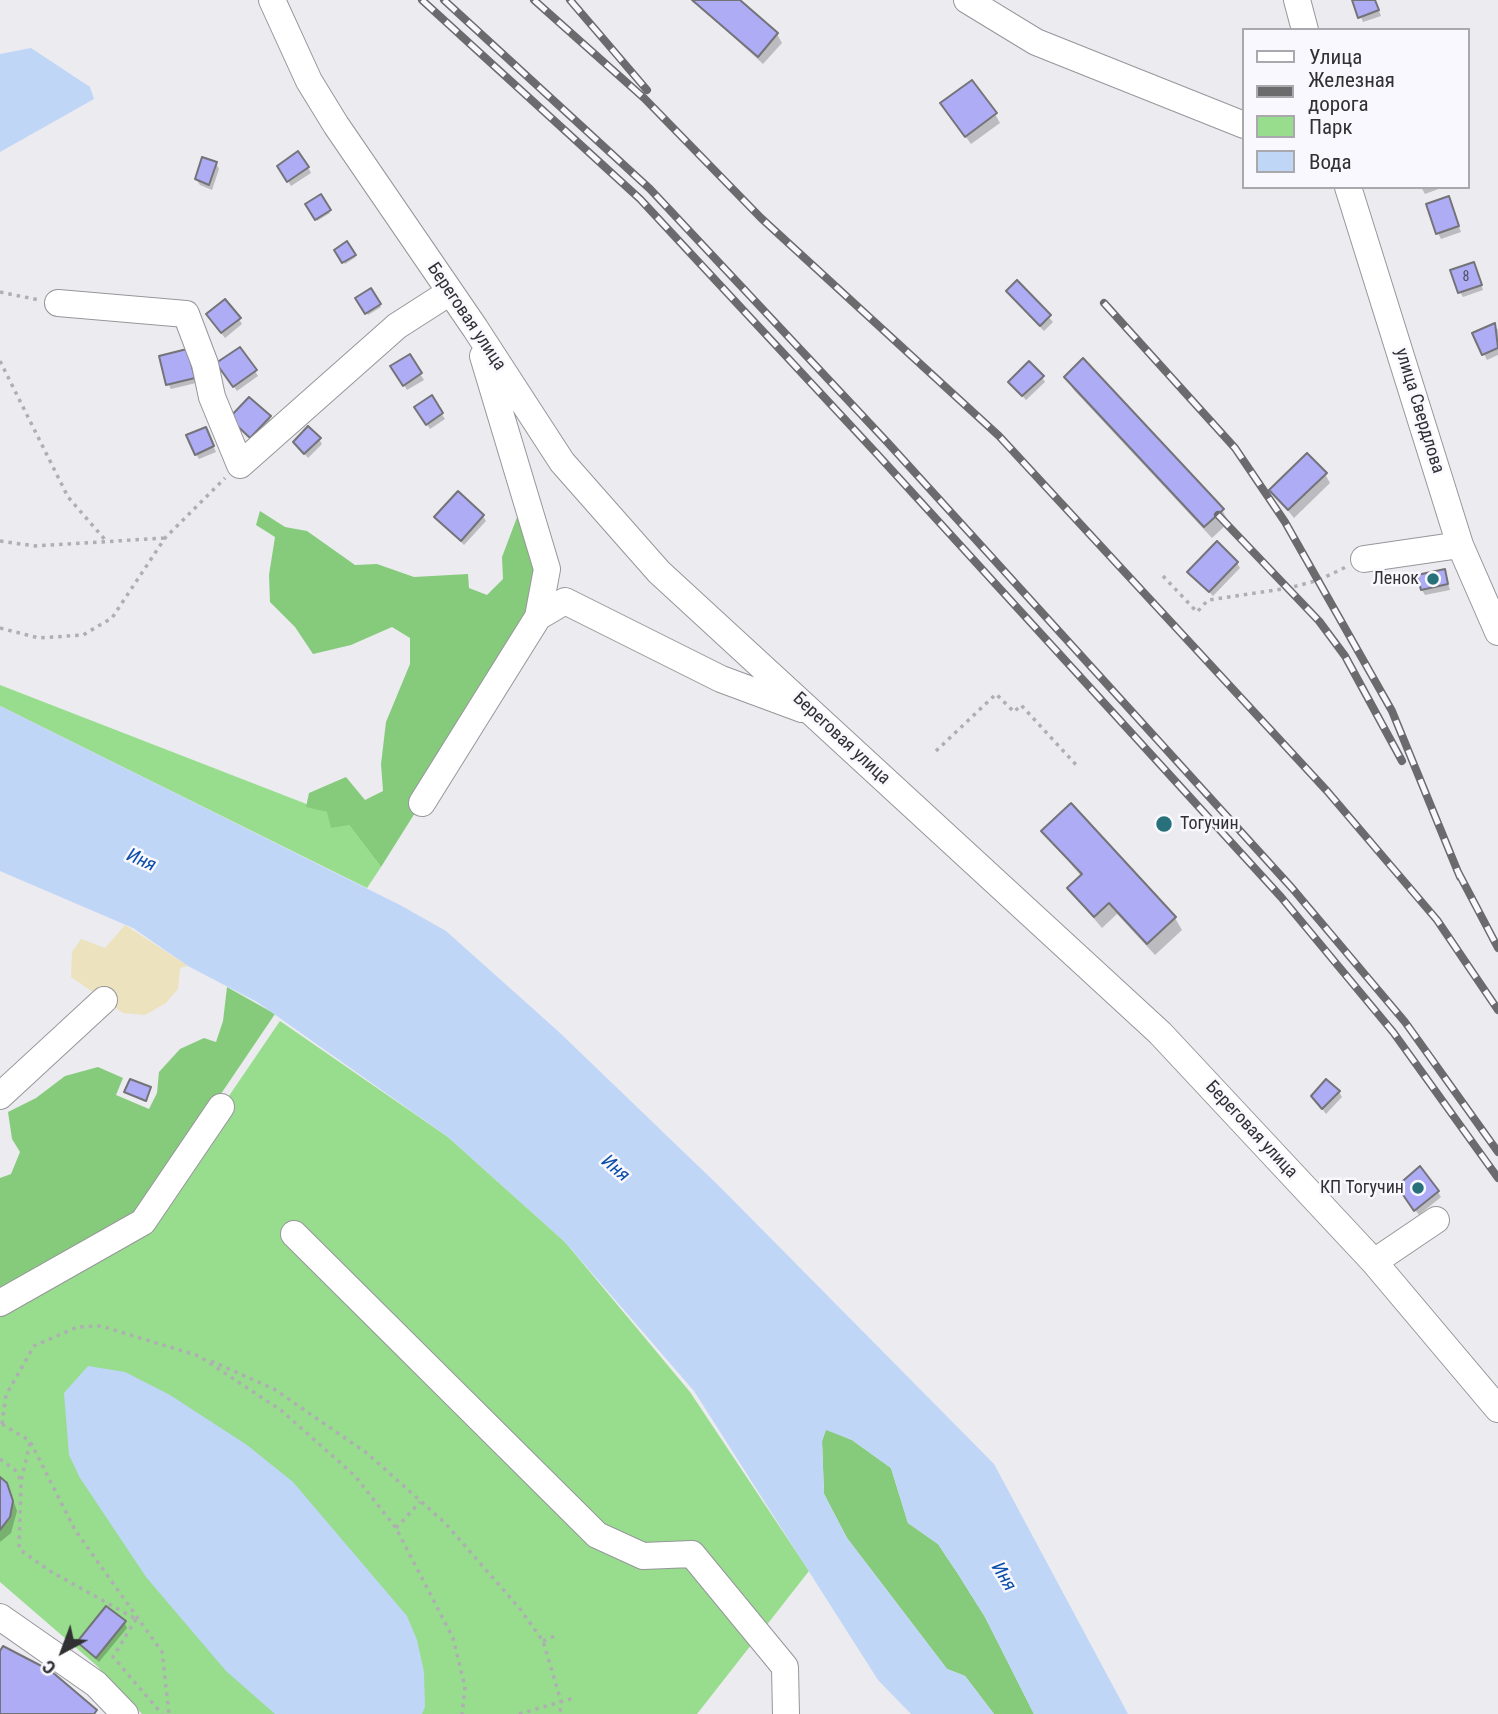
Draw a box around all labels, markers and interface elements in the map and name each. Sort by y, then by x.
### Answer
legend [1242,28,1470,189]
text: Улица [1309,45,1362,69]
text: Железная дорога [1308,68,1395,116]
text: Парк [1309,115,1353,139]
text: Вода [1309,150,1352,174]
street label: Береговая улица [422,259,510,375]
house number: 8 [1463,269,1469,285]
street label: улица Свердлова [1390,346,1448,476]
place label: Ленок [1373,568,1419,590]
marker: Ленок [1425,571,1441,587]
street label: Береговая улица [788,688,894,790]
place label: Тогучин [1180,813,1239,835]
marker: Тогучин [1154,814,1174,834]
water label: Иня [123,845,159,877]
street label: Береговая улица [1200,1077,1302,1183]
water label: Иня [596,1151,634,1187]
place label: КП Тогучин [1320,1177,1404,1199]
marker: КП Тогучин [1410,1180,1426,1196]
water label: Иня [986,1558,1020,1596]
north arrow [28,1616,98,1686]
text: С [37,1655,61,1679]

